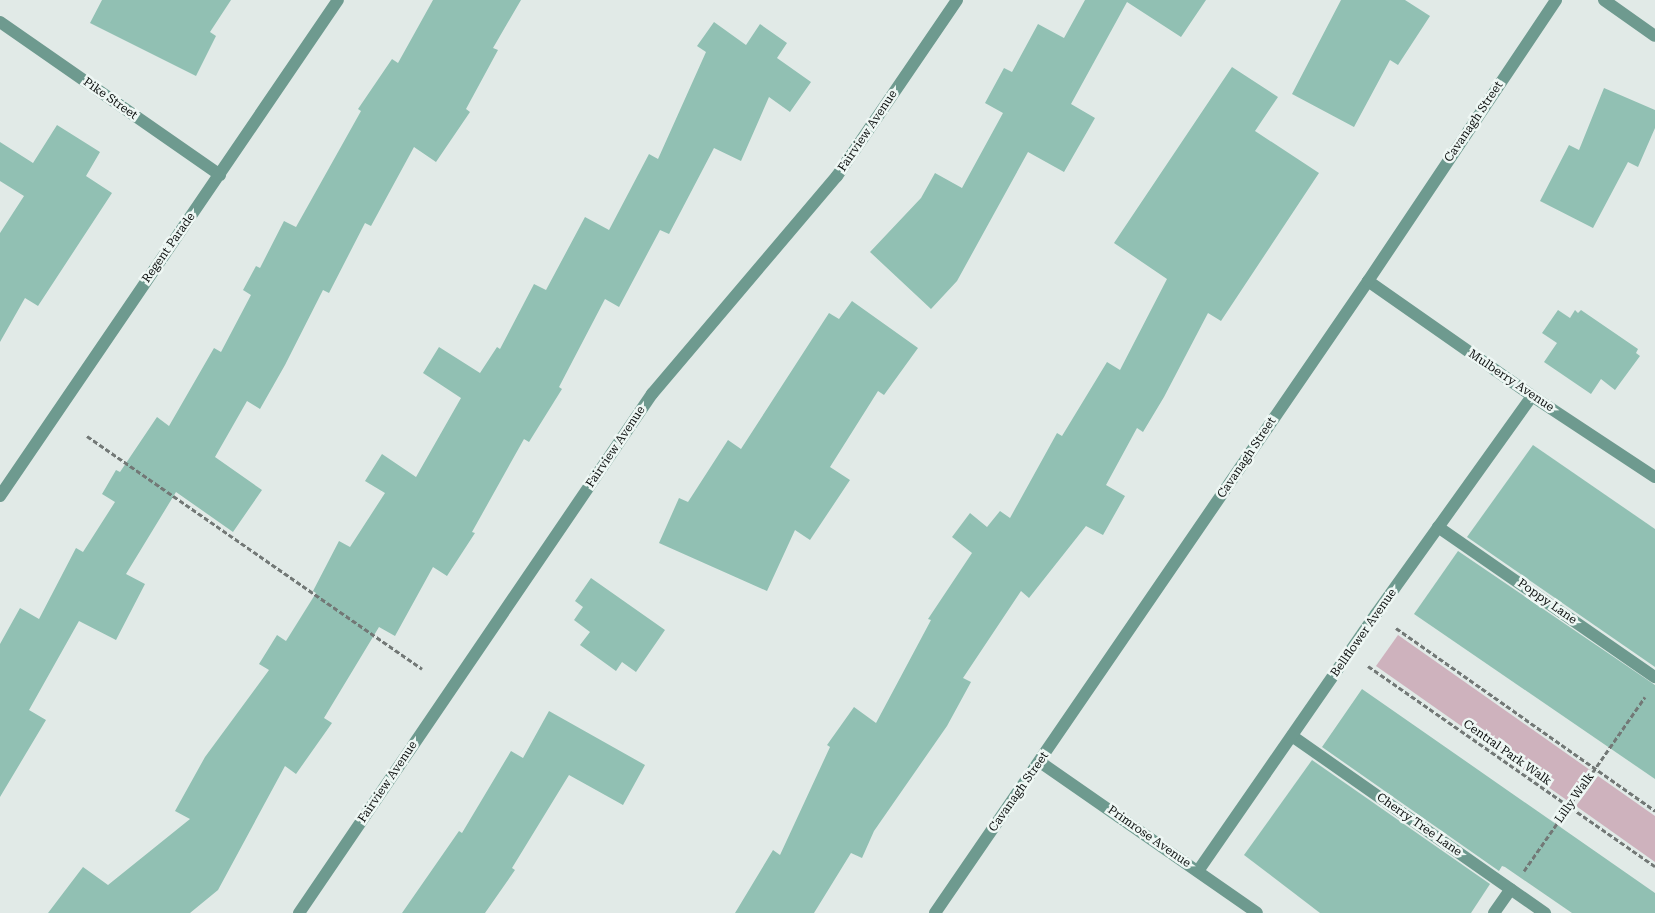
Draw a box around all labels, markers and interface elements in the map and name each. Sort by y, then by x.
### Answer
street label: Pike Street [80,75,140,123]
street label: Cavanagh Street [1442,79,1506,165]
street label: Fairview Avenue [835,87,901,175]
street label: Regent Parade [139,210,199,286]
street label: Mulberry Avenue [1465,347,1557,415]
street label: Fairview Avenue [583,403,649,491]
street label: Cavanagh Street [1215,415,1279,501]
street label: Poppy Lane [1515,576,1579,628]
street label: Bellflower Avenue [1328,586,1400,680]
street label: Central Park Walk [1460,717,1554,789]
street label: Fairview Avenue [355,738,421,826]
street label: Cavanagh Street [986,749,1052,835]
street label: Lilly Walk [1552,770,1598,826]
street label: Cherry Tree Lane [1374,790,1464,860]
street label: Primrose Avenue [1105,803,1193,871]

